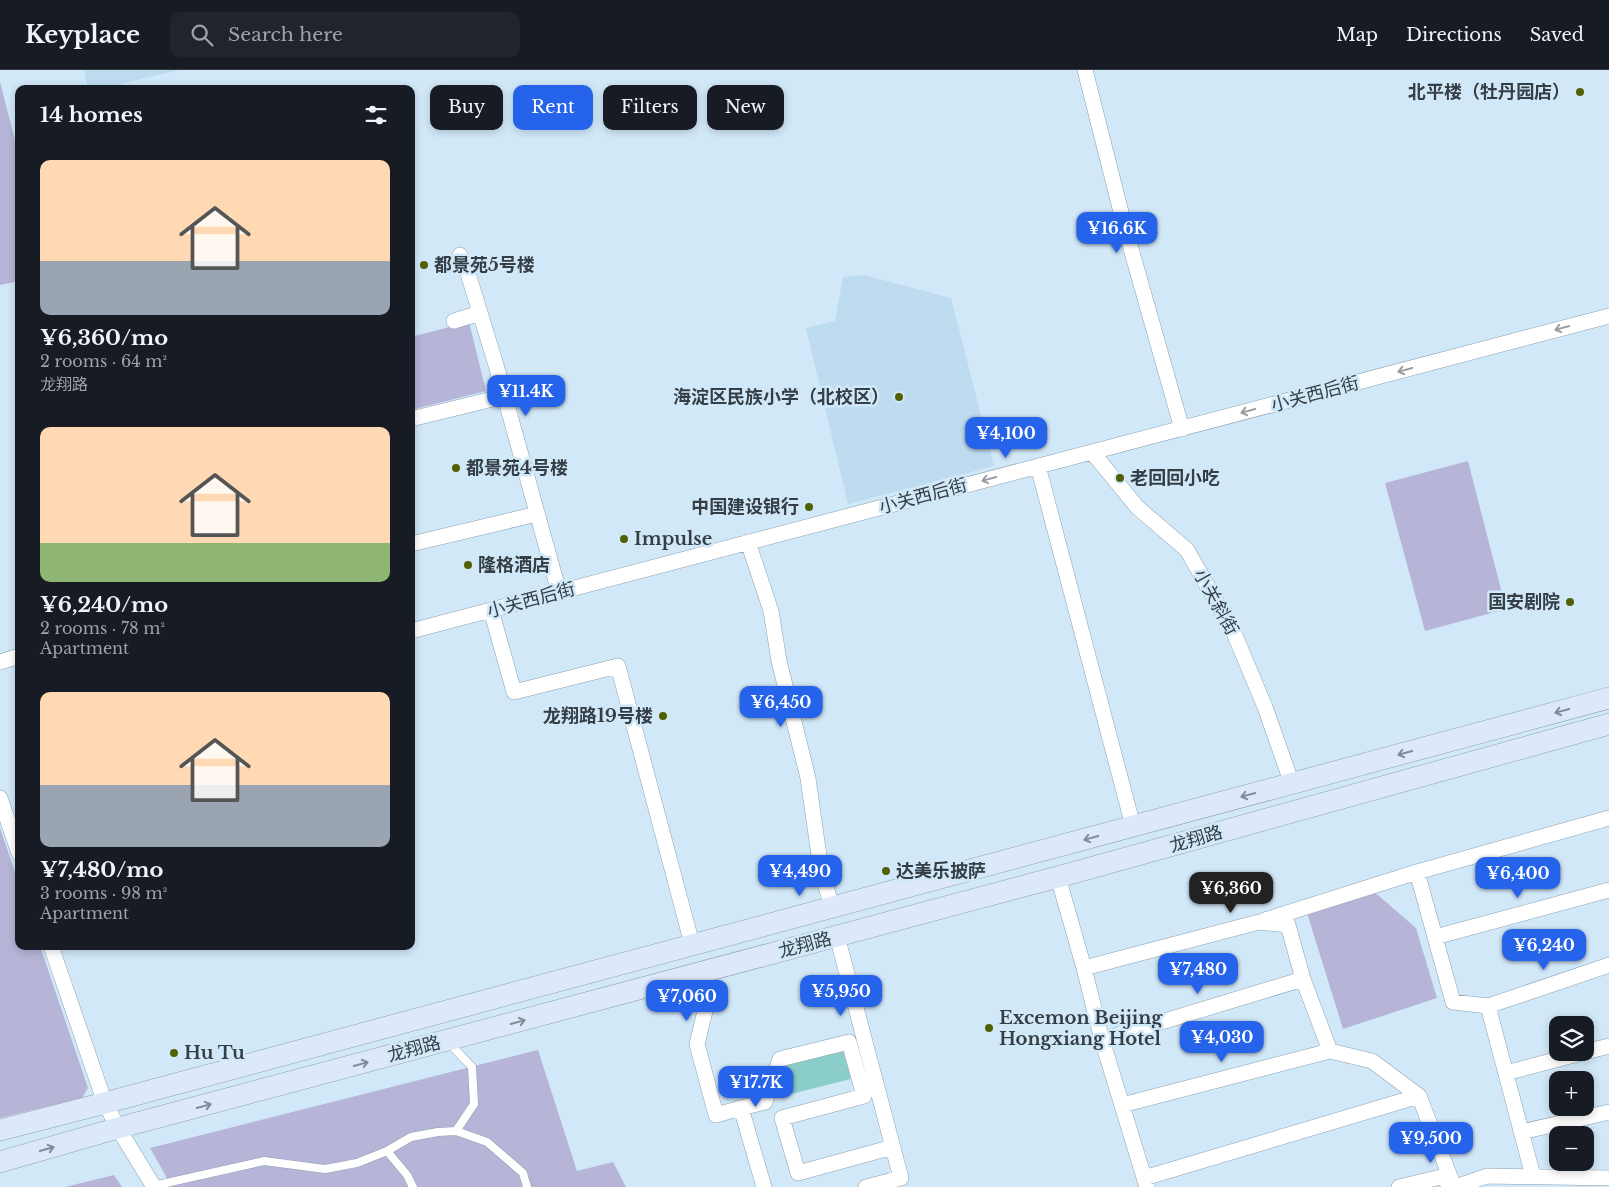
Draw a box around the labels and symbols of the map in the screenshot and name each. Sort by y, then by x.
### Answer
place label: 北平楼（牡丹园店） [1408,81,1570,103]
marker: 北平楼（牡丹园店） [1574,86,1586,98]
pin: ¥16.6K [1076,212,1158,254]
place label: 都景苑5号楼 [434,254,535,276]
marker: 都景苑5号楼 [418,259,430,271]
one-way arrow [1554,324,1570,334]
one-way arrow [1397,366,1413,375]
street label: 小关西后街 [1269,372,1361,416]
pin: ¥11.4K [485,374,567,417]
place label: 海淀区民族小学（北校区） [673,386,889,408]
marker: 海淀区民族小学（北校区） [893,391,905,403]
one-way arrow [1240,407,1256,417]
pin: ¥4,100 [965,416,1047,459]
place label: 都景苑4号楼 [466,457,568,479]
marker: 都景苑4号楼 [450,462,462,474]
place label: 老回回小吃 [1130,467,1220,489]
marker: 老回回小吃 [1114,472,1126,484]
street label: 小关西后街 [877,474,969,518]
one-way arrow [981,475,997,484]
place label: 中国建设银行 [691,496,799,518]
marker: 中国建设银行 [803,501,815,513]
place label: Impulse [634,528,712,550]
marker: Impulse [618,533,630,545]
place label: 隆格酒店 [478,554,550,576]
marker: 隆格酒店 [462,559,474,571]
street label: 小关斜街 [1189,565,1243,639]
street label: 小关西后街 [485,578,577,622]
place label: 国安剧院 [1488,591,1560,613]
marker: 国安剧院 [1564,596,1576,608]
pin: ¥6,450 [740,686,822,728]
place label: 龙翔路19号楼 [543,705,653,727]
one-way arrow [1554,707,1570,716]
marker: 龙翔路19号楼 [657,710,669,722]
one-way arrow [1397,749,1413,759]
one-way arrow [1241,791,1257,801]
street label: 龙翔路 [1167,821,1225,857]
one-way arrow [1084,833,1100,843]
pin: ¥4,490 [759,854,841,897]
pin: ¥6,400 [1477,856,1559,899]
place label: 达美乐披萨 [896,860,986,882]
marker: 达美乐披萨 [880,865,892,877]
pin: ¥6,360 [1190,872,1272,914]
street label: 龙翔路 [776,927,834,963]
pin: ¥6,240 [1503,928,1585,971]
pin: ¥7,480 [1157,952,1239,995]
pin: ¥5,950 [800,974,882,1017]
pin: ¥7,060 [646,980,728,1022]
place label: Excemon Beijing Hongxiang Hotel [999,1007,1163,1050]
one-way arrow [509,1016,525,1026]
pin: ¥4,030 [1181,1020,1263,1063]
marker: Excemon Beijing Hongxiang Hotel [983,1022,995,1034]
street label: 龙翔路 [385,1031,443,1067]
place label: Hu Tu [184,1042,245,1064]
marker: Hu Tu [168,1047,180,1059]
one-way arrow [352,1058,368,1068]
pin: ¥17.7K [715,1066,797,1108]
one-way arrow [195,1100,211,1110]
pin: ¥9,500 [1390,1122,1472,1164]
one-way arrow [38,1143,54,1153]

